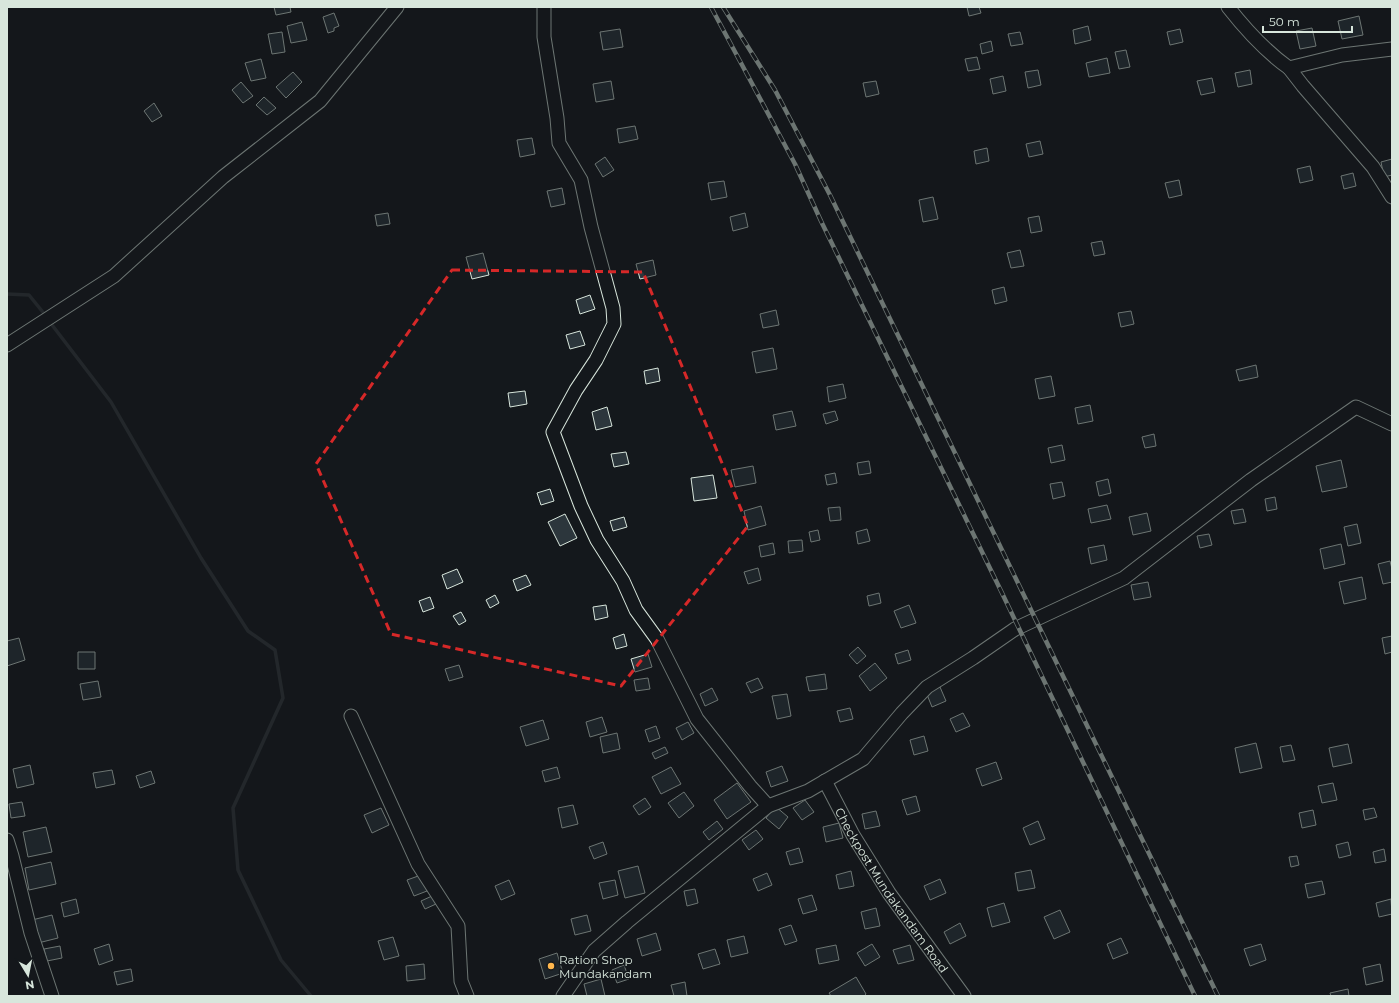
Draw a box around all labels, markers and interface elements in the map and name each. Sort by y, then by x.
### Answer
scale bar [1263,8,1352,34]
text: 50 m [1269,14,1300,29]
street label: Checkpost Mundakandam Road [832,805,952,975]
place label: Ration Shop Mundakandam [559,952,652,981]
north arrow [8,955,48,995]
marker: Ration Shop Mundakandam [546,961,556,971]
text: N [24,977,35,993]

